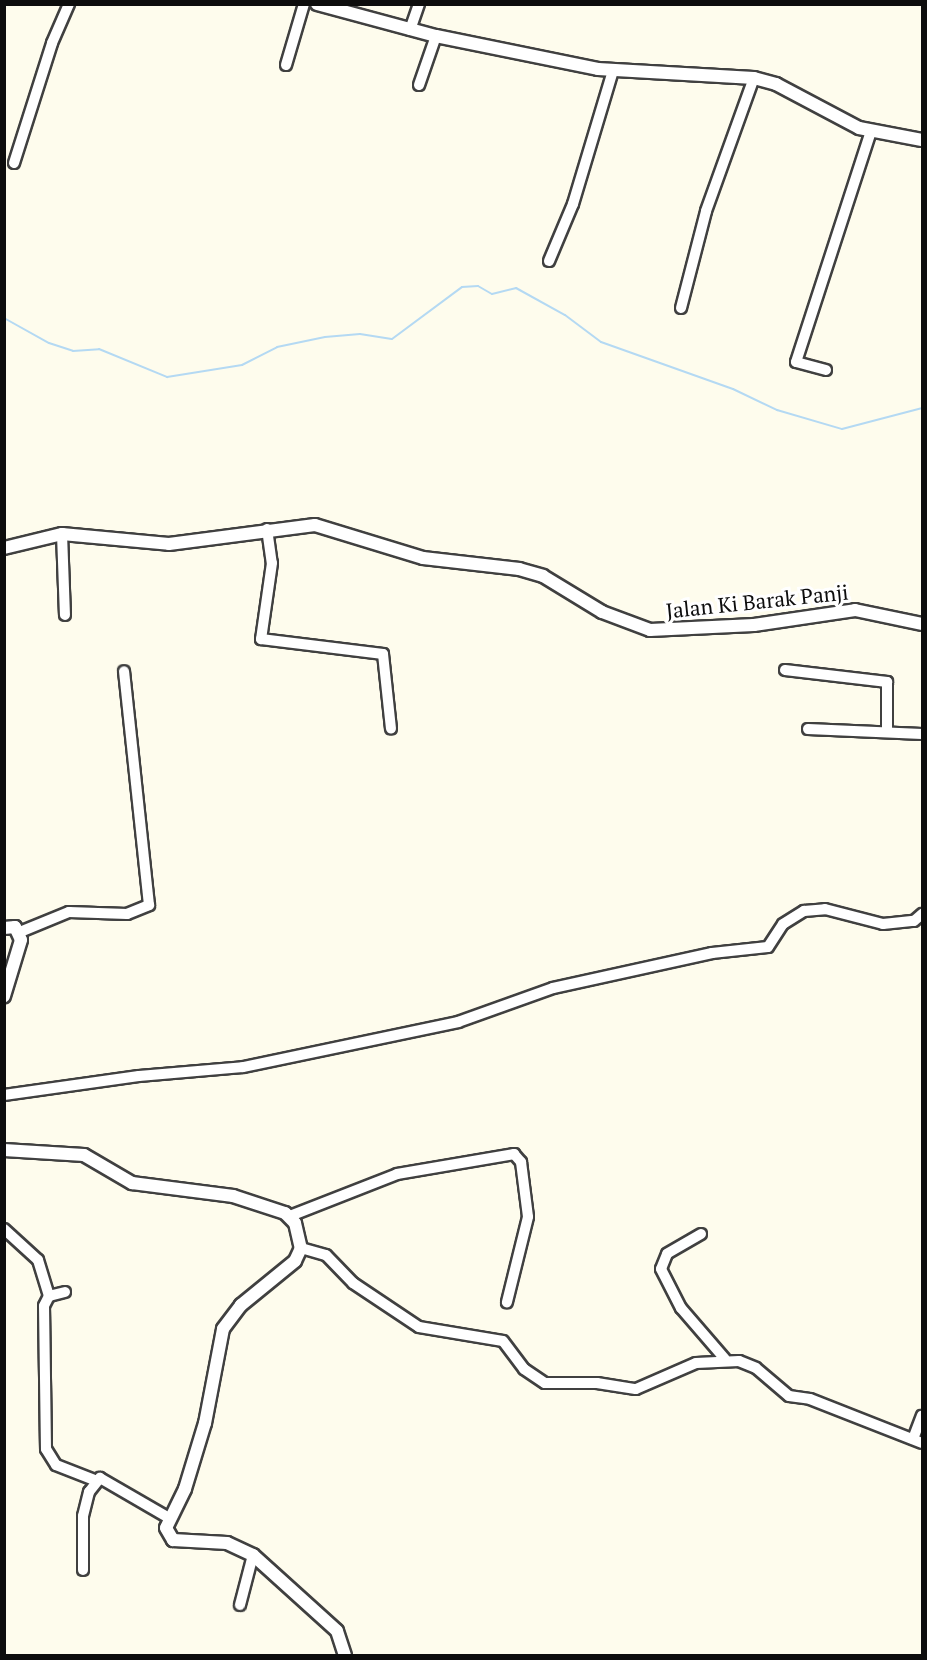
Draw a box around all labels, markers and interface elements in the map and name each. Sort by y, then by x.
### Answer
street label: Jalan Ki Barak Panji [665,579,849,623]

